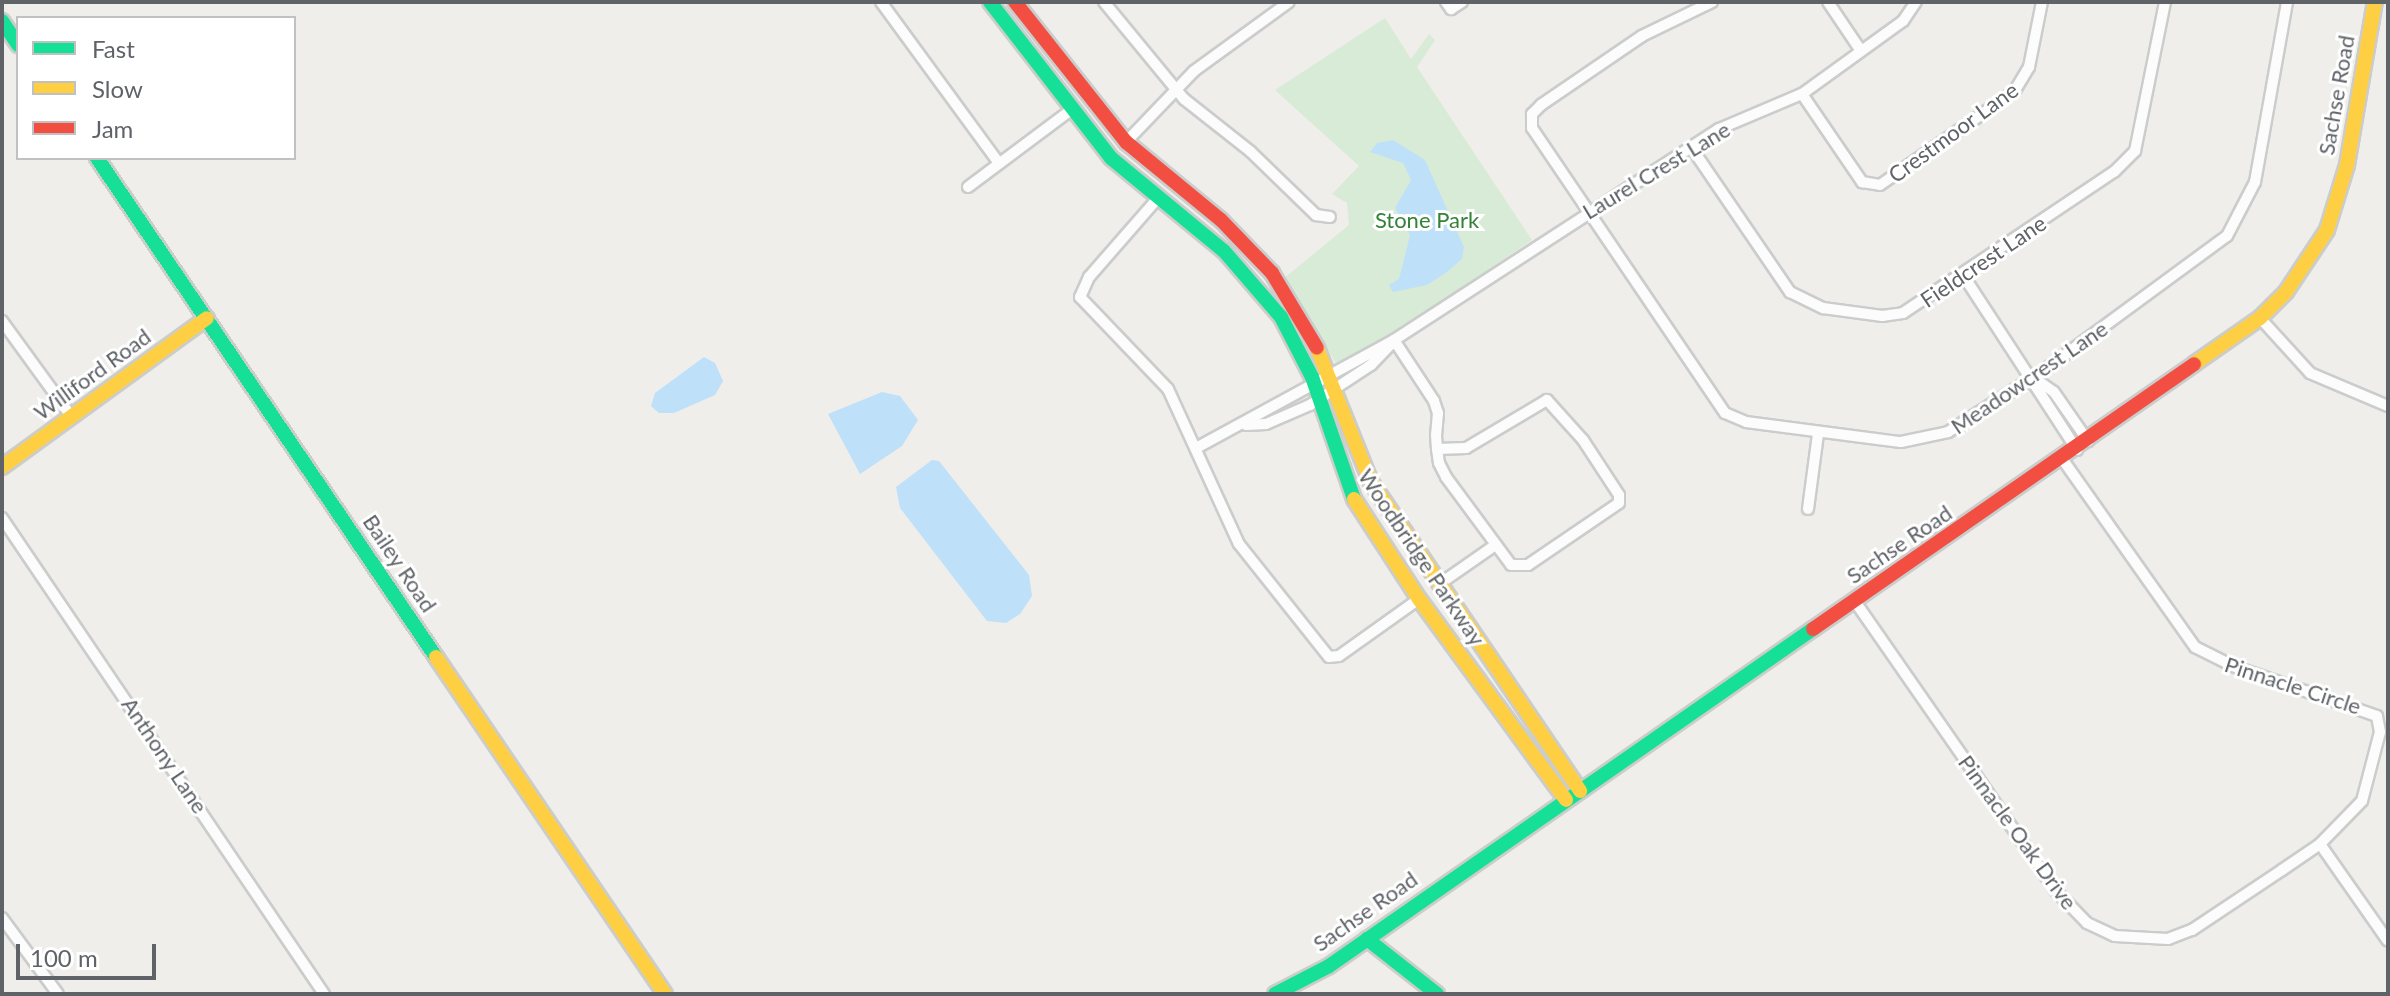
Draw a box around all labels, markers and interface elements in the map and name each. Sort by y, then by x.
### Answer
legend [16,16,296,160]
street label: Sachse Road [2312,33,2360,157]
text: Fast [92,34,135,63]
text: Slow [92,74,143,103]
street label: Crestmoor Lane [1883,76,2023,188]
text: Jam [92,114,133,143]
street label: Laurel Crest Lane [1577,116,1735,224]
park label: Stone Park [1375,207,1479,233]
street label: Fieldcrest Lane [1915,209,2051,313]
street label: Meadowcrest Lane [1946,315,2112,439]
street label: Williford Road [29,323,155,425]
street label: Woodbridge Parkway [1353,464,1491,650]
street label: Sachse Road [1841,499,1957,589]
street label: Bailey Road [358,509,442,617]
street label: Pinnacle Circle [2222,651,2364,719]
street label: Anthony Lane [116,692,214,818]
street label: Pinnacle Oak Drive [1953,750,2083,914]
street label: Sachse Road [1308,865,1422,957]
scale bar [20,928,160,978]
text: 100 m [30,943,98,972]

